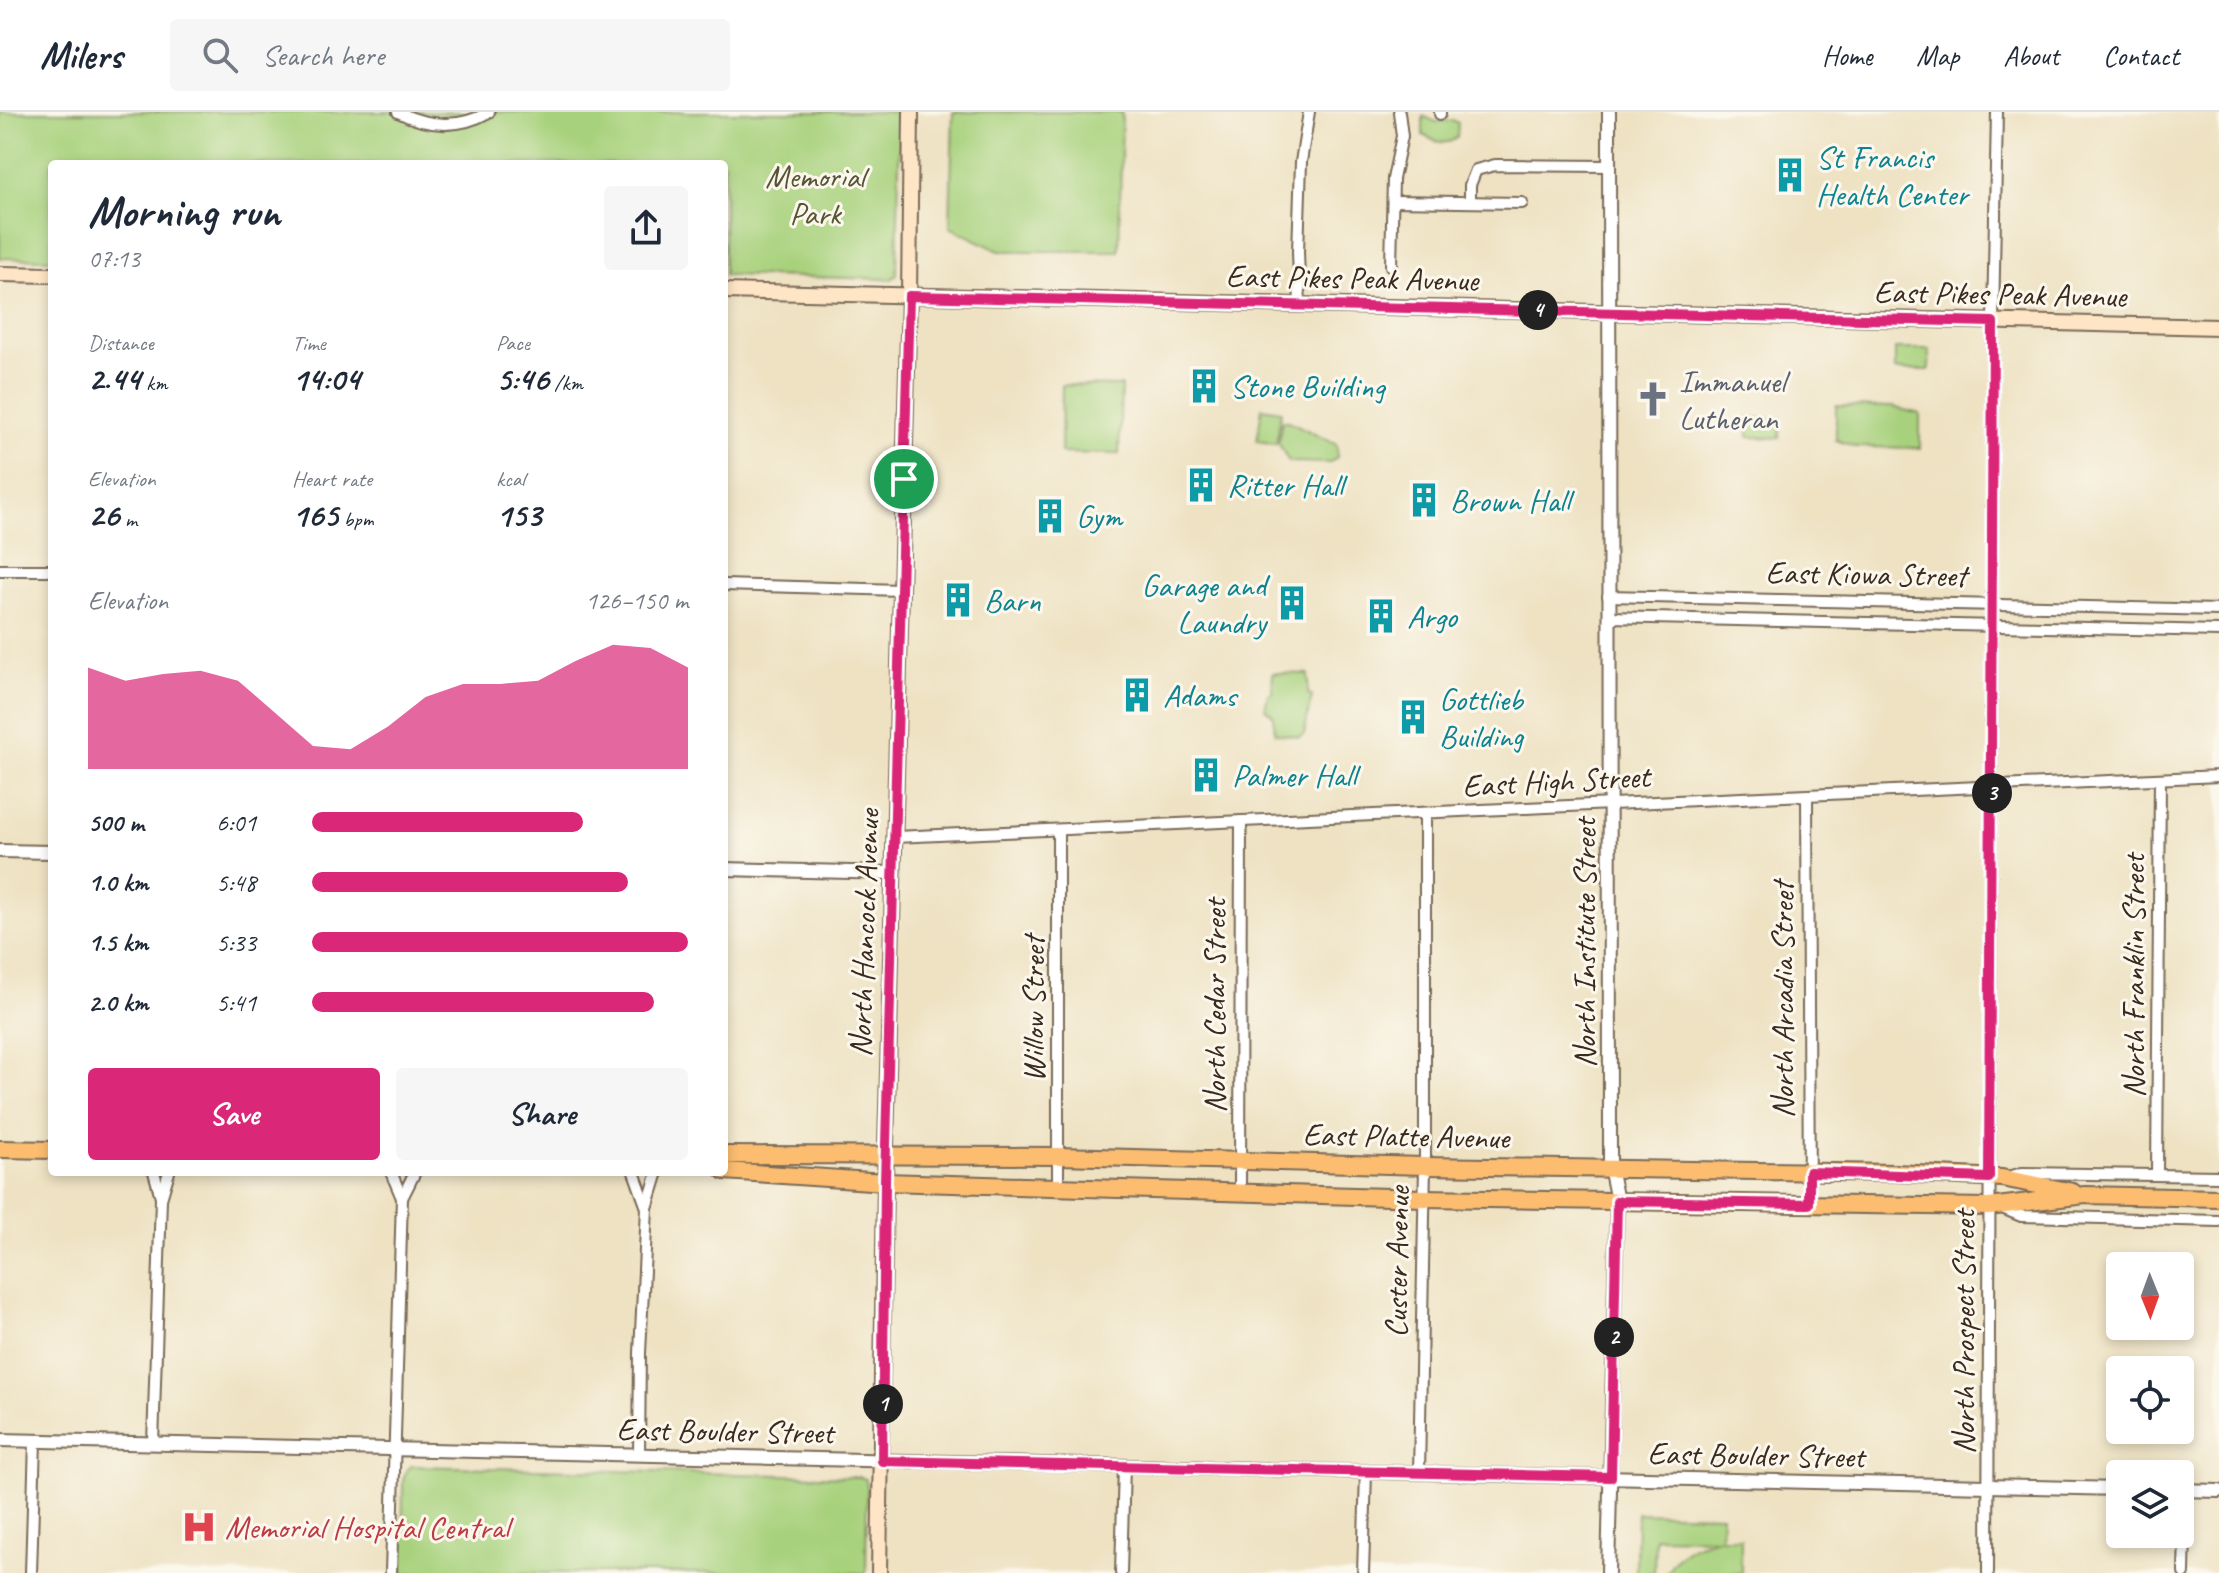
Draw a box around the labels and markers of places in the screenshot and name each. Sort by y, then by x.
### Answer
place label: St Francis Health Center [1816,137,1970,215]
building icon: St Francis Health Center [1771,156,1809,194]
pin: 4 [1518,290,1558,330]
place label: Immanuel Lutheran [1679,361,1791,439]
place label: Stone Building [1230,366,1386,407]
building icon: Stone Building [1185,367,1223,405]
church icon: Immanuel Lutheran [1634,380,1672,418]
pin [870,445,938,513]
place label: Ritter Hall [1227,465,1349,506]
building icon: Ritter Hall [1182,466,1220,504]
place label: Brown Hall [1450,480,1575,521]
building icon: Brown Hall [1405,481,1443,519]
place label: Gym [1076,496,1124,537]
building icon: Gym [1031,497,1069,535]
place label: Garage and Laundry [1142,565,1270,643]
place label: Barn [984,580,1041,621]
building icon: Barn [939,581,977,619]
building icon: Garage and Laundry [1273,584,1311,622]
place label: Argo [1407,596,1459,637]
building icon: Argo [1362,597,1400,635]
place label: Adams [1163,675,1239,716]
building icon: Adams [1118,676,1156,714]
place label: Gottlieb Building [1439,679,1525,757]
building icon: Gottlieb Building [1394,698,1432,736]
place label: Palmer Hall [1232,755,1362,796]
building icon: Palmer Hall [1187,756,1225,794]
pin: 3 [1972,773,2012,813]
pin: 2 [1594,1317,1634,1357]
pin: 1 [863,1384,903,1424]
place label: Memorial Hospital Central [225,1507,514,1548]
hospital icon: Memorial Hospital Central [180,1508,218,1546]

